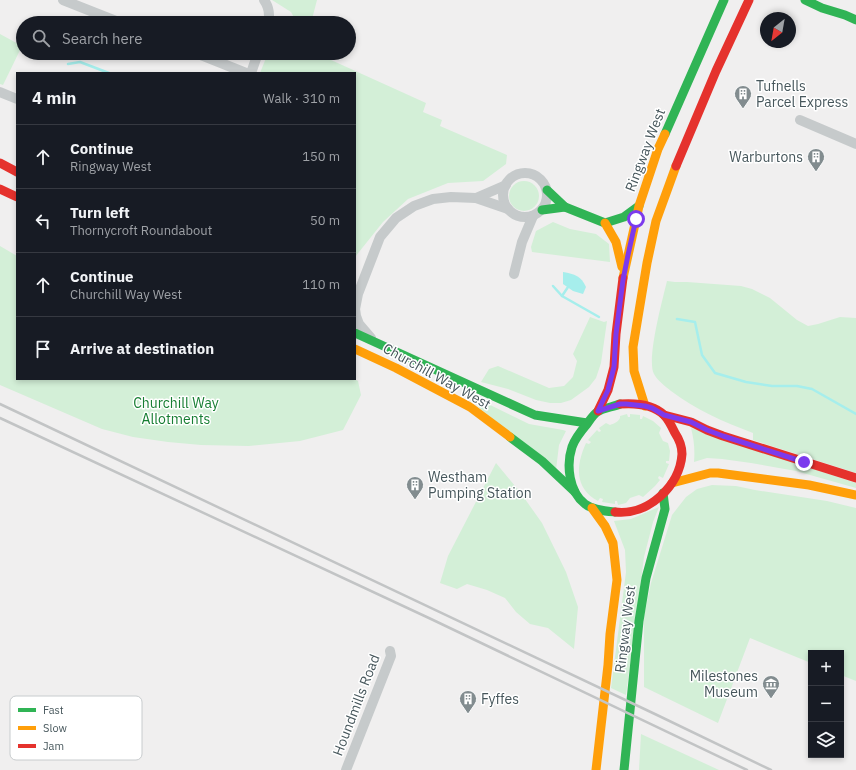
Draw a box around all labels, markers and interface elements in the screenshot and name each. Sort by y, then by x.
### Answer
north arrow [760,12,796,48]
search box [16,16,356,60]
icon: search [30,27,52,49]
text: Search here [62,29,142,48]
place label: Tufnells Parcel Express [756,77,849,111]
building icon: Tufnells Parcel Express [733,84,753,109]
text: 4 min [32,87,76,109]
text: Walk · 310 m [263,90,340,107]
street label: Ringway West [621,106,669,194]
text: Continue [70,139,134,158]
icon: ahead [32,146,54,168]
building icon: Warburtons [806,147,826,172]
text: 150 m [302,148,340,165]
place label: Warburtons [729,148,803,166]
text: Ringway West [70,158,152,175]
text: Turn left [70,203,130,222]
icon: left [32,210,54,232]
route start [627,210,645,228]
text: 50 m [310,212,340,229]
text: Thornycroft Roundabout [70,222,212,239]
text: Continue [70,267,134,286]
icon: ahead [32,274,54,296]
text: 110 m [302,276,340,293]
text: Churchill Way West [70,286,182,303]
icon: arrive [32,338,54,360]
text: Arrive at destination [70,339,214,358]
street label: Churchill Way West [380,339,494,413]
park label: Churchill Way Allotments [133,394,219,428]
route end [795,453,813,471]
place label: Westham Pumping Station [428,468,532,502]
building icon: Westham Pumping Station [405,475,425,500]
street label: Ringway West [611,584,639,674]
map controls [808,650,844,758]
button: + [808,650,844,686]
street label: Houndmills Road [328,652,384,758]
place label: Milestones Museum [690,667,758,701]
museum icon: Milestones Museum [761,674,781,699]
button: − [808,686,844,722]
building icon: Fyffes [458,689,478,714]
place label: Fyffes [481,690,519,708]
legend [10,696,142,760]
text: Fast [43,703,64,717]
text: Slow [43,721,67,735]
button: layers [808,722,844,758]
text: Jam [43,739,64,753]

